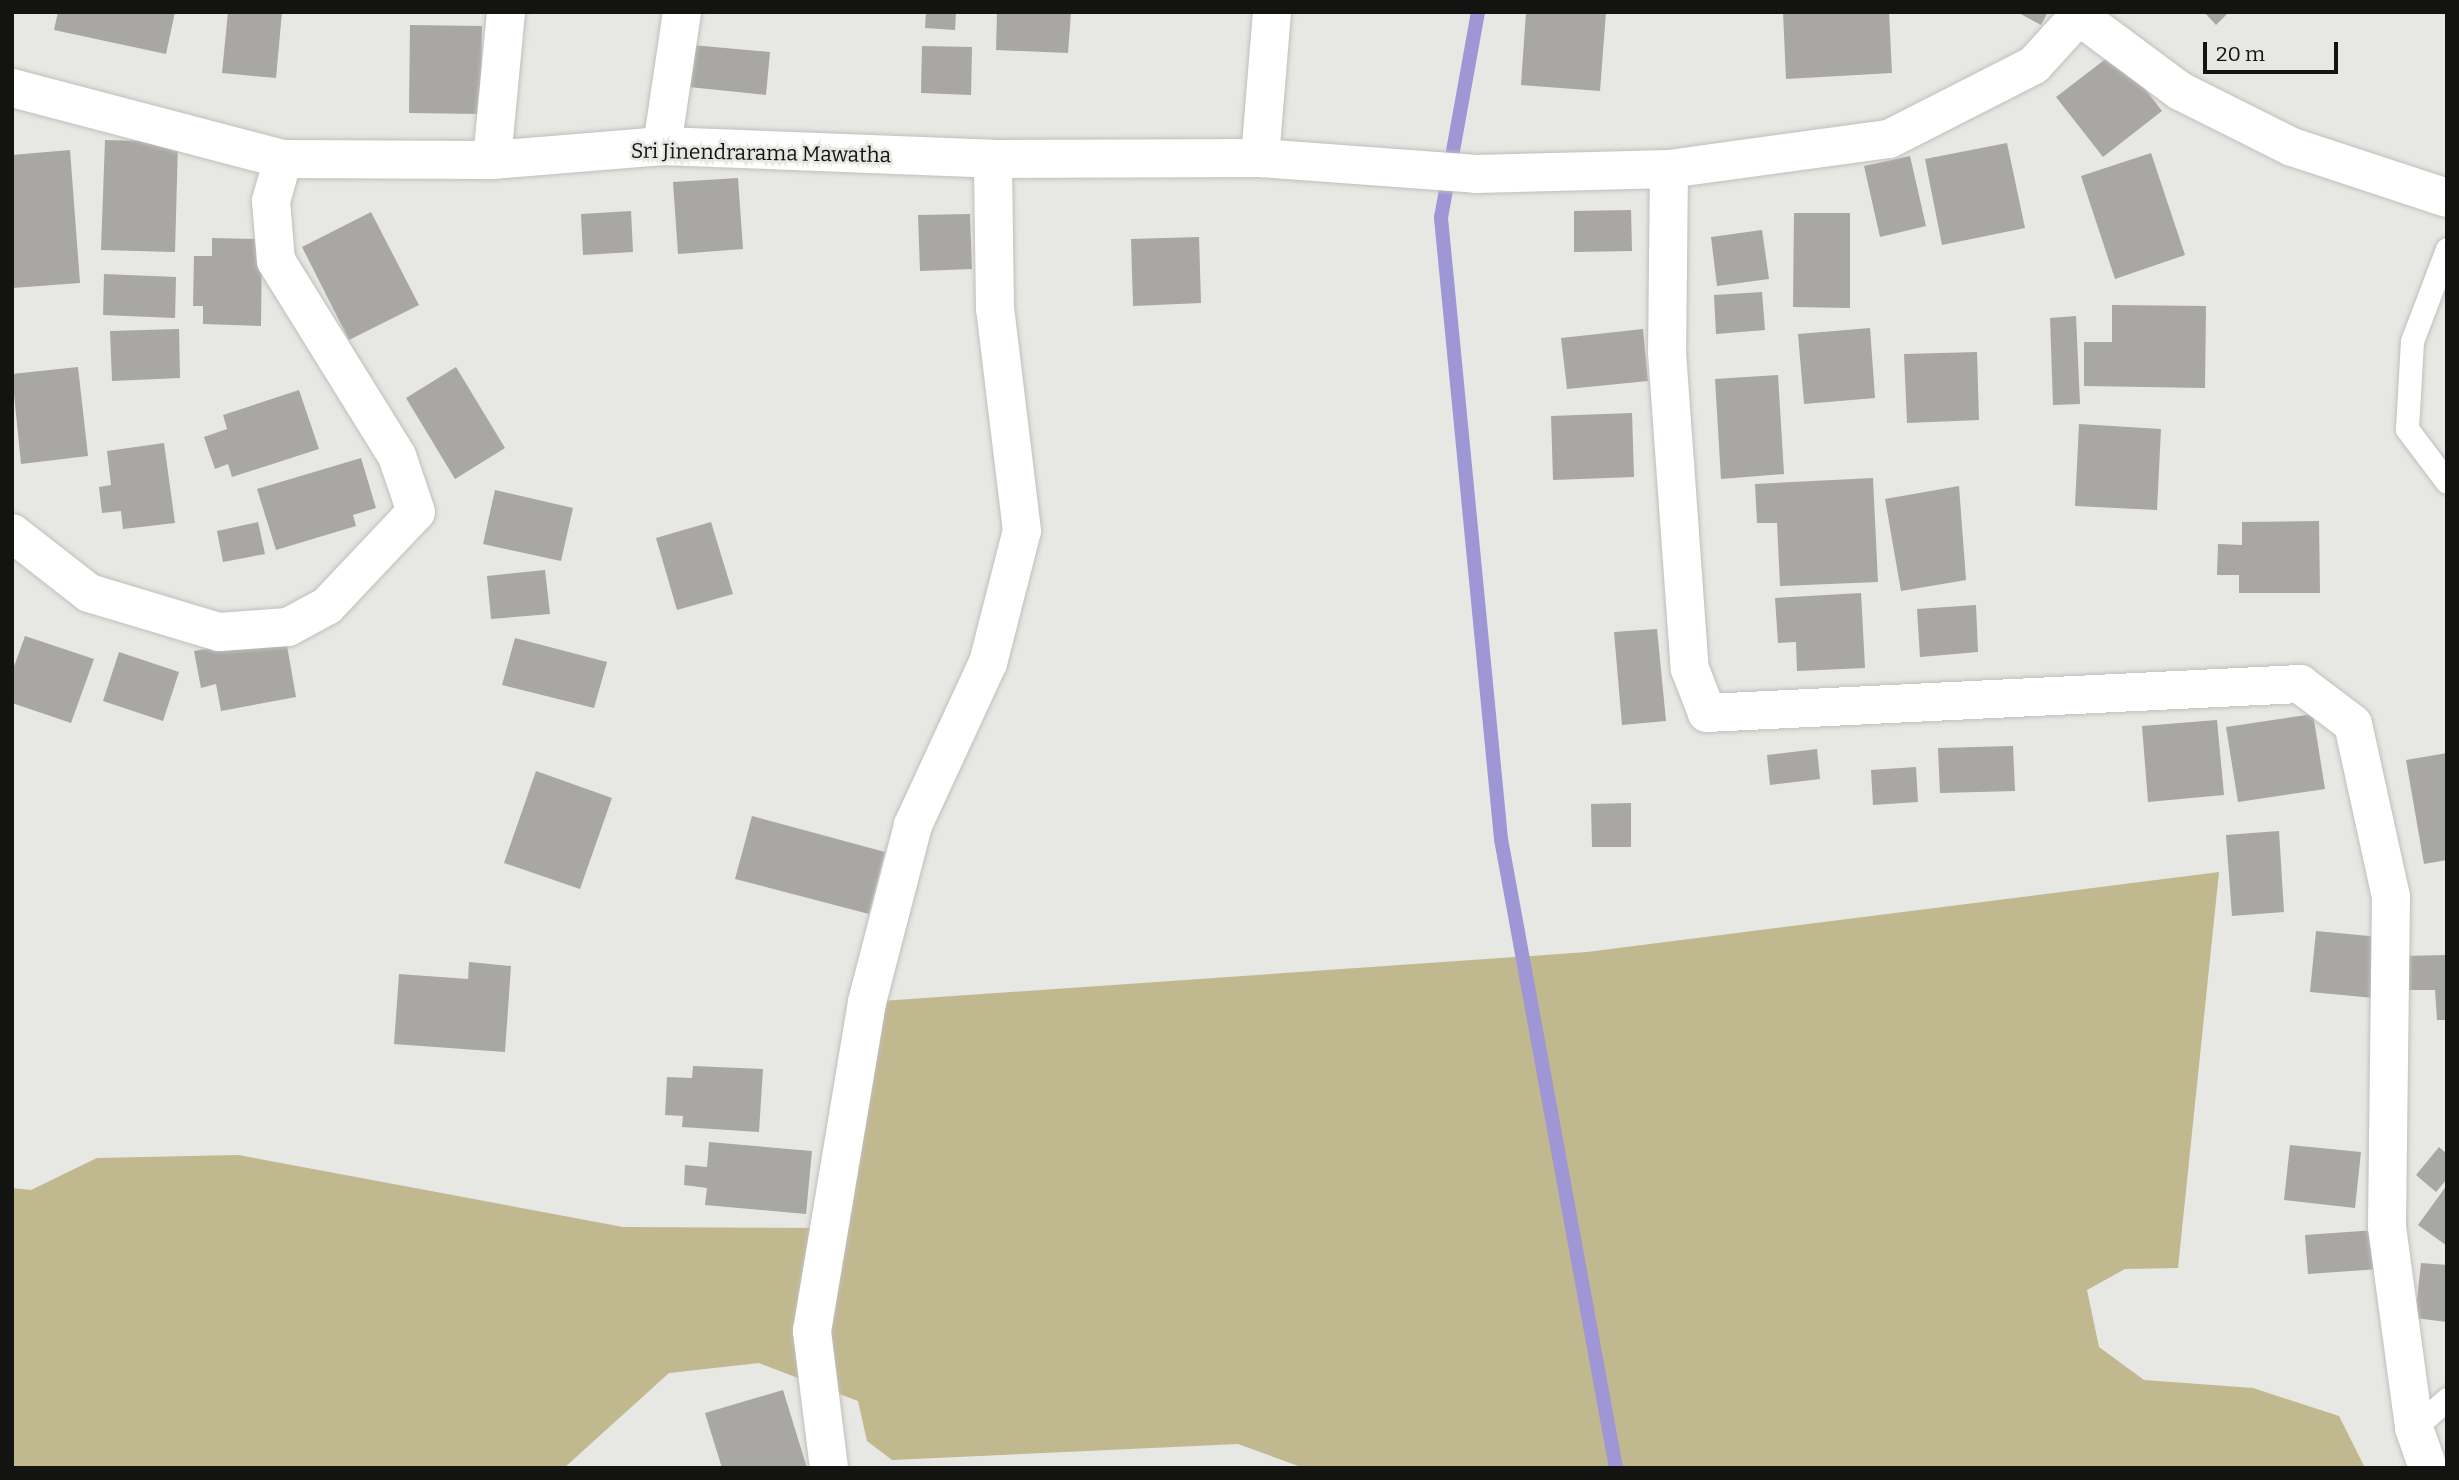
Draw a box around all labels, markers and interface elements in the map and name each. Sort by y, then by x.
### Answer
scale bar [2207,28,2342,72]
text: 20 m [2216,41,2265,67]
street label: Sri Jinendrarama Mawatha [631,138,891,168]

